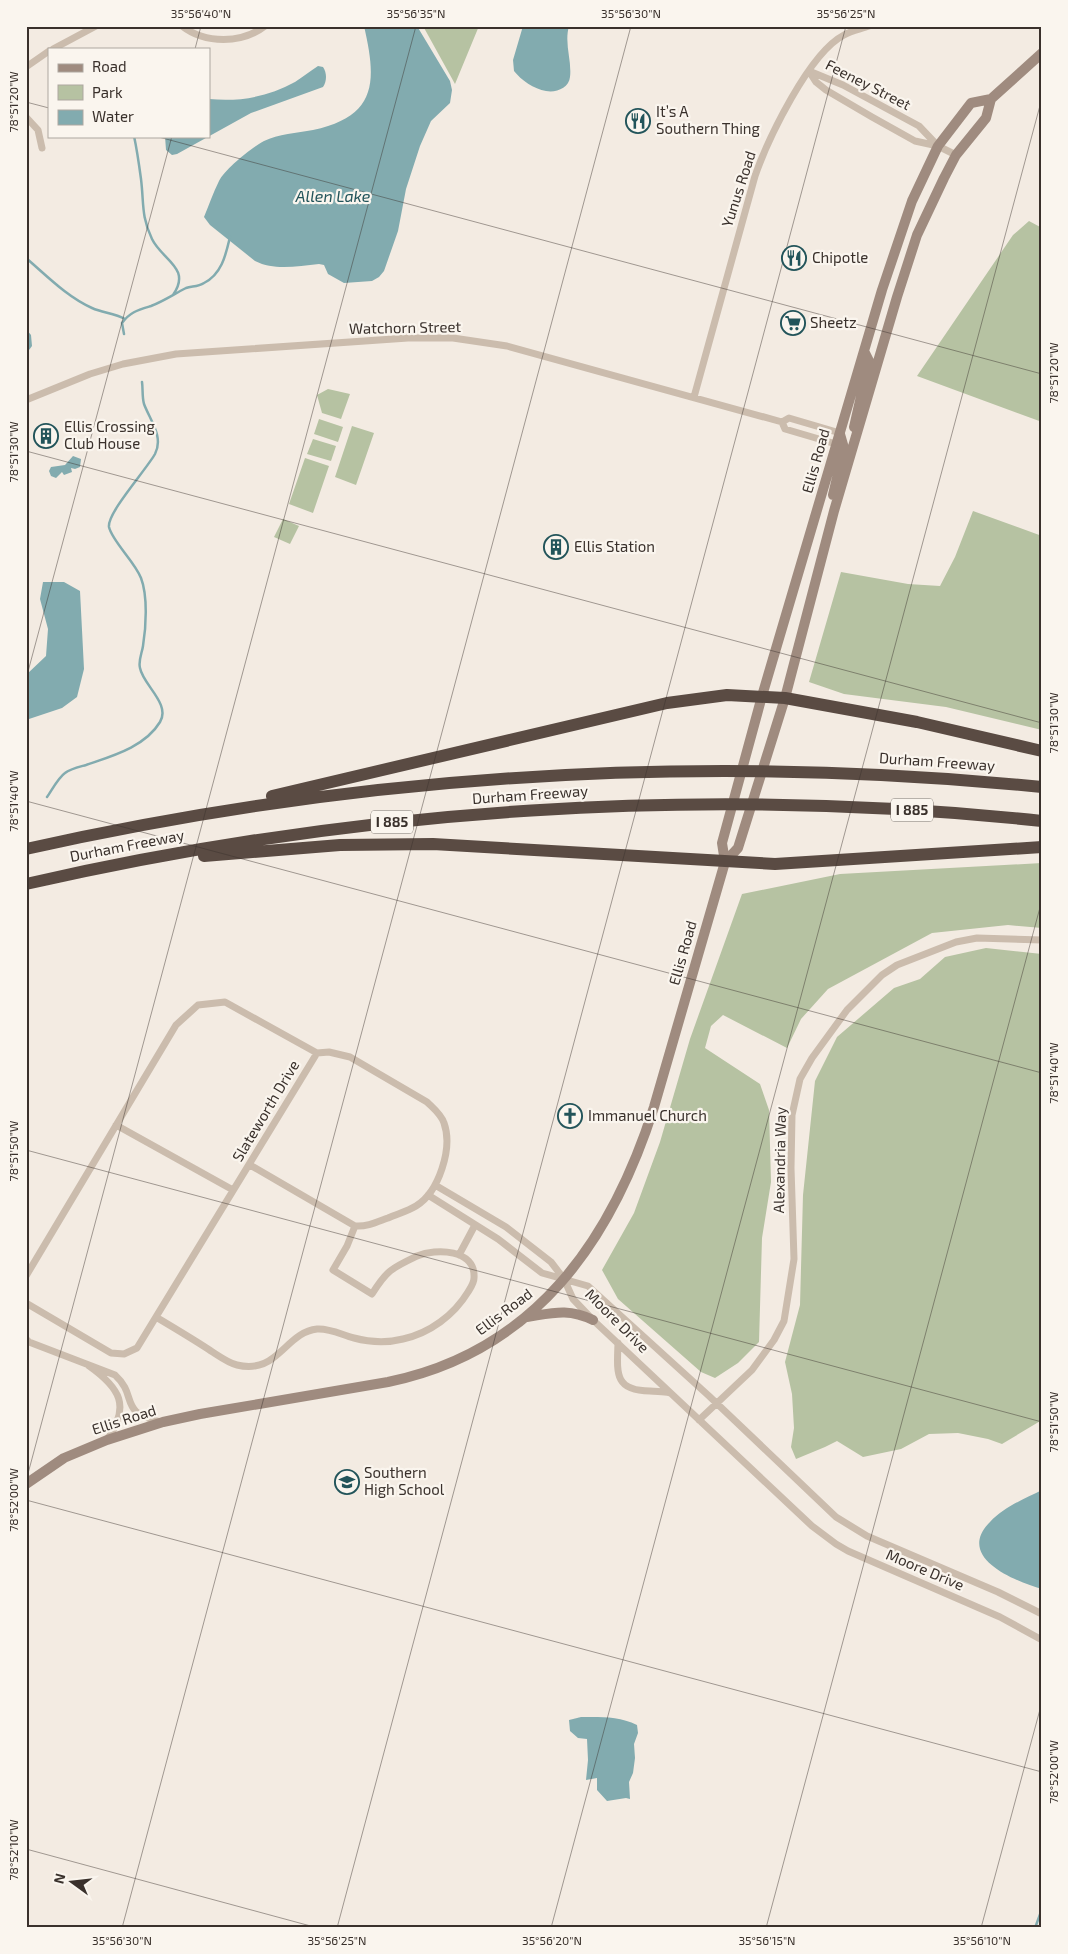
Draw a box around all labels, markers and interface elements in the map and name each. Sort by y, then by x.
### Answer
text: 35°56'40"N [171,6,231,20]
text: 35°56'35"N [386,6,446,20]
text: 35°56'30"N [601,6,661,20]
text: 35°56'25"N [816,6,876,20]
legend [48,48,210,138]
street label: Feeney Street [823,55,914,113]
text: Road [92,57,127,75]
text: 78°51'20"W [6,71,20,133]
text: Park [92,83,123,101]
place label: It’s A Southern Thing [656,102,761,137]
text: Water [92,107,134,125]
restaurant icon: It’s A Southern Thing [625,108,651,134]
street label: Yunus Road [717,148,759,229]
water label: Allen Lake [295,186,371,205]
restaurant icon: Chipotle [781,245,807,271]
place label: Chipotle [812,248,868,266]
supermarket icon: Sheetz [780,310,806,336]
place label: Sheetz [810,313,857,331]
street label: Watchorn Street [349,317,462,337]
text: 78°51'20"W [1046,342,1060,404]
place label: Ellis Crossing Club House [64,417,156,452]
text: 78°51'30"W [6,421,20,483]
building icon: Ellis Crossing Club House [33,423,59,449]
street label: Ellis Road [797,426,833,495]
building icon: Ellis Station [543,534,569,560]
place label: Ellis Station [574,537,655,555]
text: 78°51'30"W [1046,692,1060,754]
street label: Durham Freeway [878,748,996,774]
text: 78°51'40"W [6,770,20,832]
street label: Durham Freeway [471,781,589,807]
road number: I 885 [891,798,933,822]
road number: I 885 [371,810,413,834]
street label: Durham Freeway [68,825,186,865]
street label: Ellis Road [664,918,700,987]
text: 78°51'40"W [1046,1042,1060,1104]
street label: Slateworth Drive [228,1057,303,1164]
church icon: Immanuel Church [557,1103,583,1129]
place label: Immanuel Church [588,1106,707,1124]
street label: Alexandria Way [769,1106,789,1213]
text: 78°51'50"W [6,1121,20,1181]
street label: Ellis Road [471,1284,535,1338]
street label: Moore Drive [582,1285,653,1356]
text: 78°51'50"W [1046,1392,1060,1452]
street label: Ellis Road [89,1400,158,1438]
place label: Southern High School [364,1463,445,1498]
text: 78°52'00"W [6,1468,20,1532]
school or university icon: Southern High School [334,1469,360,1495]
street label: Moore Drive [884,1545,967,1594]
text: 78°52'00"W [1046,1740,1060,1804]
text: 78°52'10"W [6,1819,20,1881]
north arrow [48,1856,98,1906]
text: N [49,1871,68,1886]
text: 35°56'30"N [92,1933,152,1947]
text: 35°56'25"N [307,1933,367,1947]
text: 35°56'20"N [522,1933,582,1947]
text: 35°56'15"N [738,1933,796,1947]
text: 35°56'10"N [953,1933,1011,1947]

